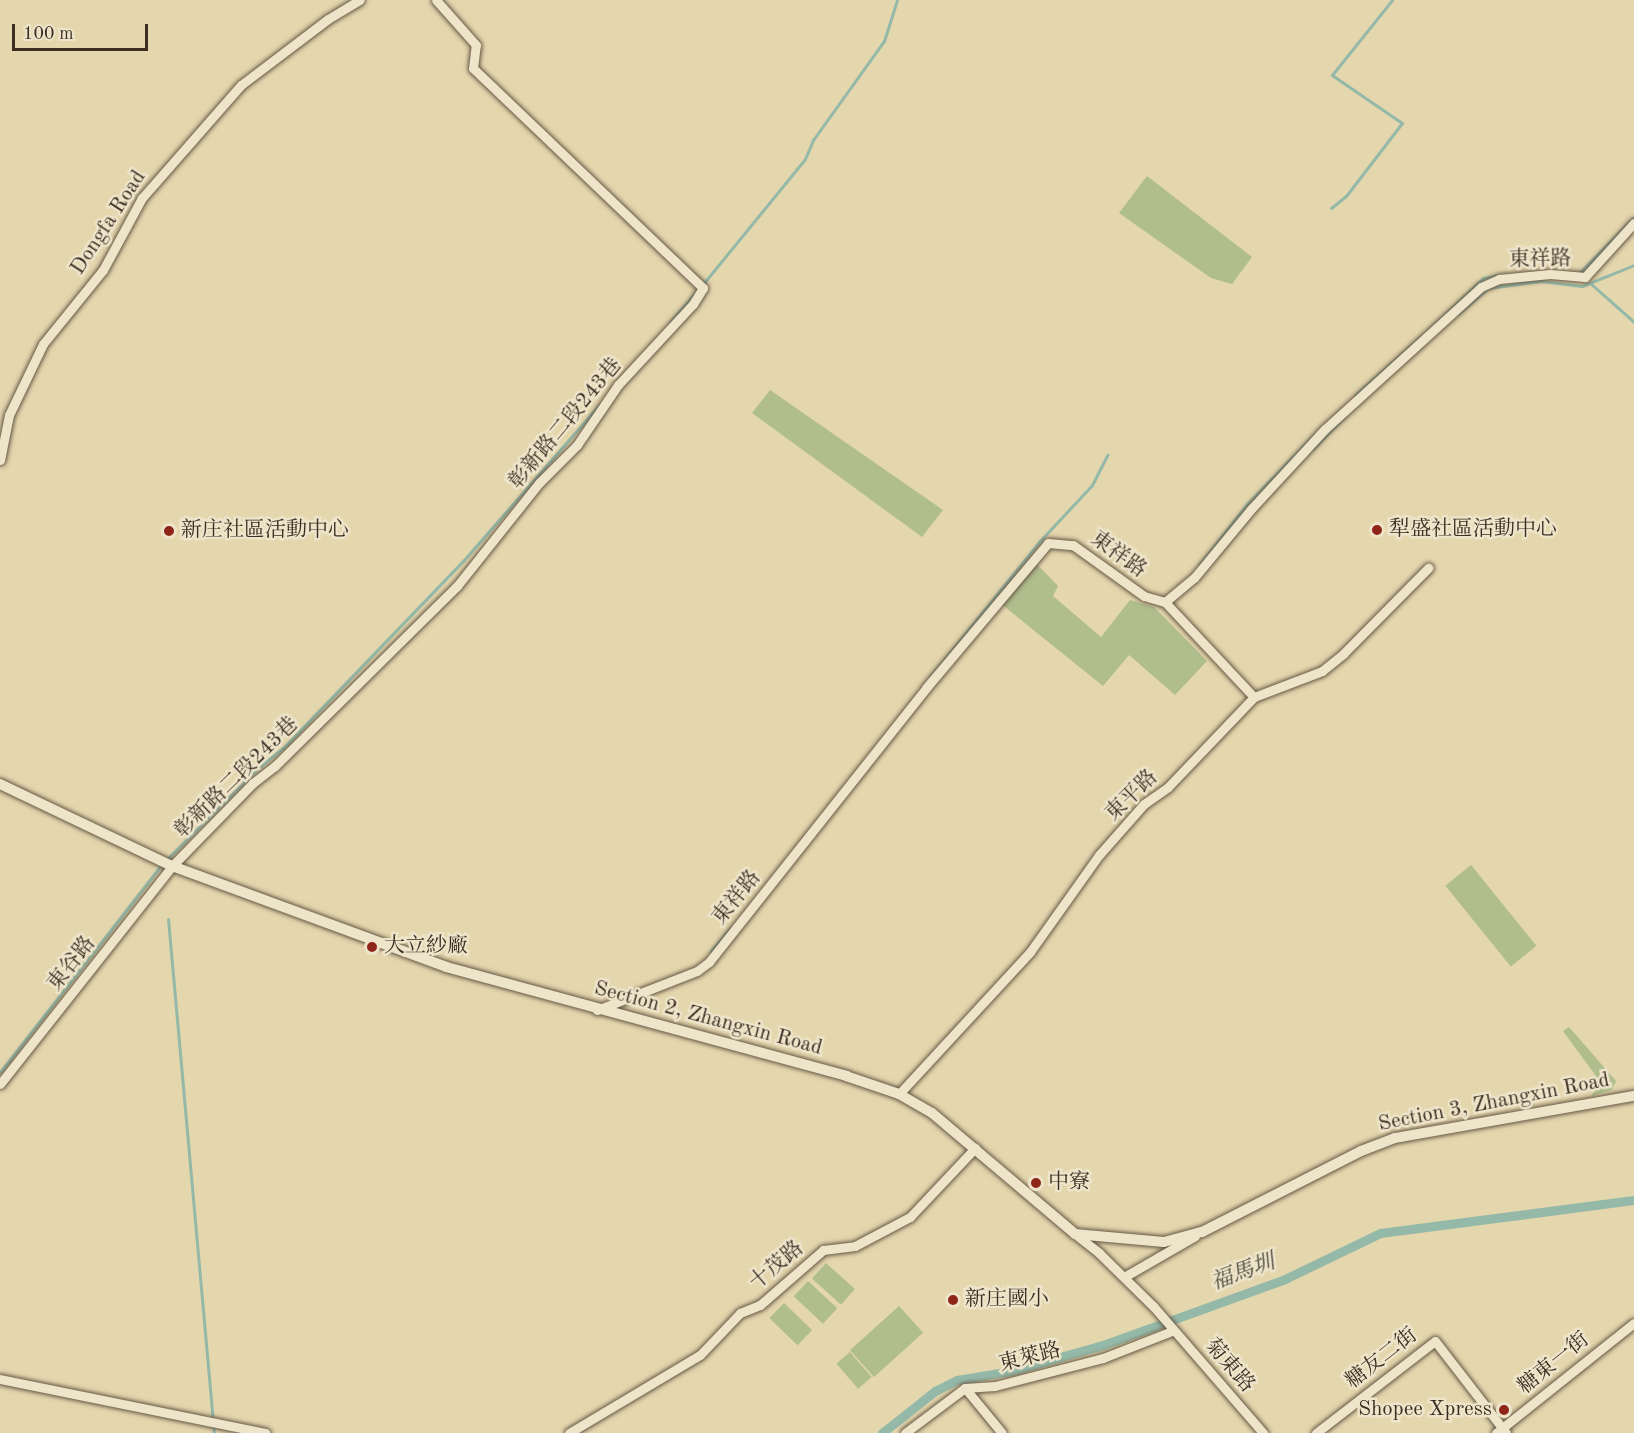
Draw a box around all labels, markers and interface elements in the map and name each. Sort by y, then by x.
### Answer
scale bar [15,12,152,50]
text: 100 m [23,25,74,43]
street label: Dongfa Road [66,166,152,280]
street label: 東祥路 [1508,247,1572,273]
street label: 彰新路二段243巷 [504,354,628,494]
place label: 犁盛社區活動中心 [1389,517,1557,543]
place label: 新庄社區活動中心 [181,518,349,544]
marker: 犁盛社區活動中心 [1370,523,1384,537]
marker: 新庄社區活動中心 [162,524,176,538]
street label: 東祥路 [1085,526,1151,584]
street label: 彰新路二段243巷 [170,712,304,844]
street label: 東平路 [1101,765,1163,827]
street label: 東祥路 [707,866,767,930]
street label: 東谷路 [43,931,101,997]
place label: 大立紗廠 [384,934,468,960]
marker: 大立紗廠 [365,940,379,954]
street label: Section 2, Zhangxin Road [591,976,825,1062]
street label: Section 3, Zhangxin Road [1376,1068,1612,1138]
place label: 中寮 [1048,1170,1090,1196]
marker: 中寮 [1029,1176,1043,1190]
street label: 十茂路 [745,1236,809,1296]
water label: 福馬圳 [1207,1249,1279,1297]
place label: 新庄國小 [965,1287,1049,1313]
marker: 新庄國小 [946,1293,960,1307]
street label: 糖友二街 [1341,1323,1423,1395]
street label: 糖東一街 [1513,1328,1595,1400]
street label: 菊東路 [1199,1334,1259,1398]
street label: 東萊路 [996,1338,1064,1378]
place label: Shopee Xpress [1358,1397,1492,1423]
marker: Shopee Xpress [1497,1403,1511,1417]

